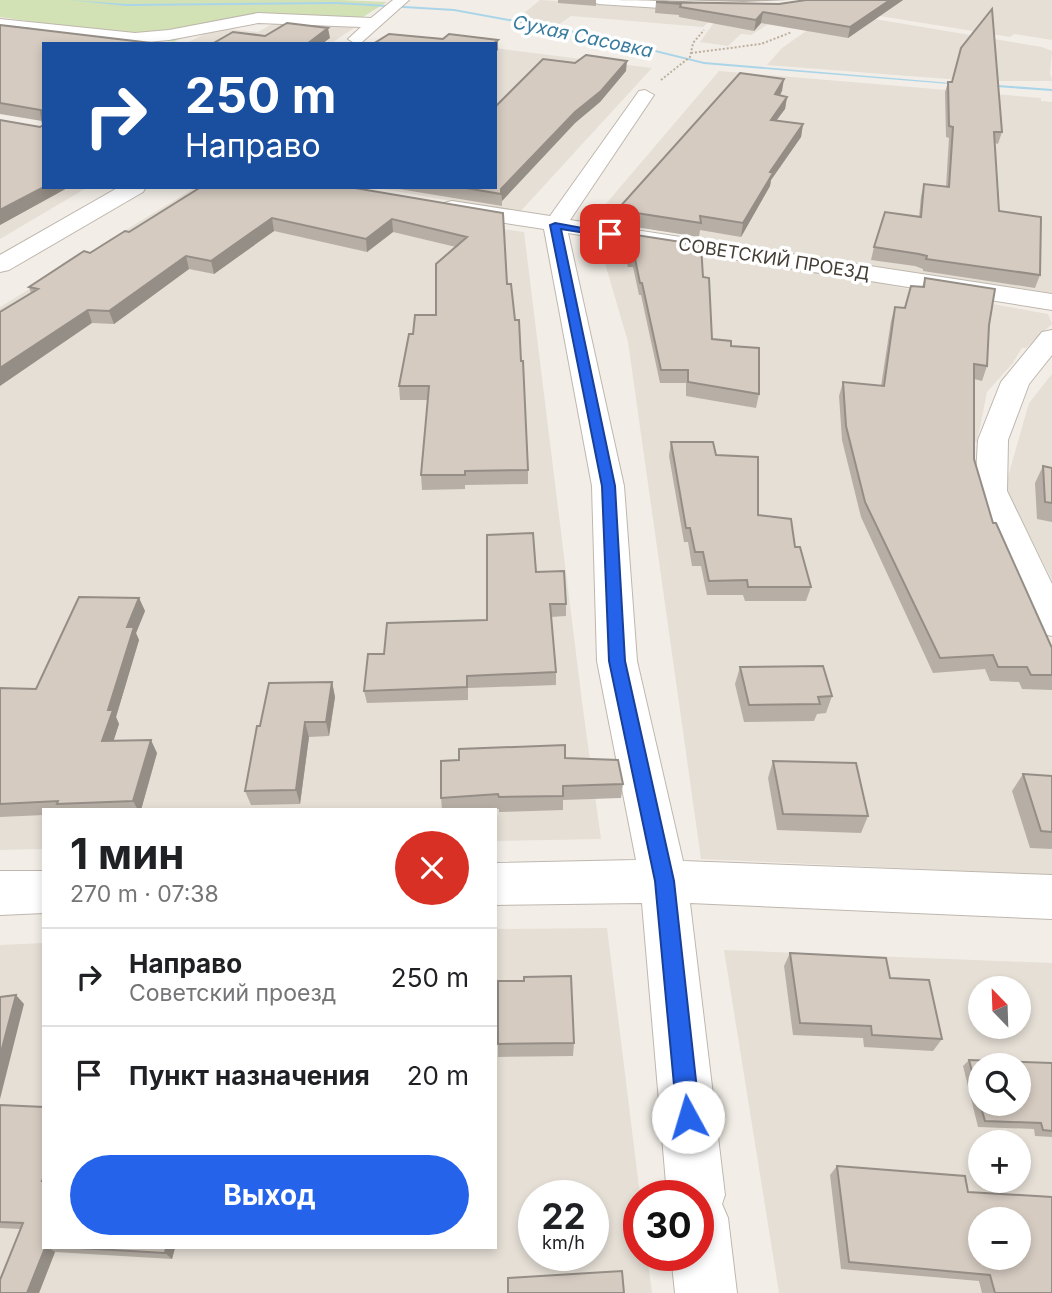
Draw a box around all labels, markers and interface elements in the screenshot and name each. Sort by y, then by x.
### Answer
water label: Сухая Сасовка [511,10,656,63]
text: 250 m [185,66,337,125]
icon: right [70,70,161,161]
text: Направо [185,126,321,165]
pin [580,204,640,264]
icon: arrive [591,215,629,253]
street label: СОВЕТСКИЙ ПРОЕЗД [677,232,871,284]
text: 1 мин [70,828,184,879]
button: close [395,831,469,905]
text: 270 m · 07:38 [70,880,219,908]
text: Направо [129,948,242,979]
icon: right [70,958,108,996]
text: 250 m [391,962,469,993]
north arrow [968,976,1031,1040]
map controls [968,976,1031,1270]
text: Советский проезд [129,979,336,1007]
button: search [968,1053,1031,1116]
icon: arrive [70,1056,108,1094]
text: Пункт назначения [129,1060,370,1091]
text: 20 m [407,1060,469,1091]
position arrow [651,1080,725,1154]
button: + [968,1130,1031,1193]
button: Выход [70,1155,469,1235]
speed limit sign: 30 [623,1180,714,1271]
text: 22 [541,1195,586,1237]
button: − [968,1207,1031,1270]
text: km/h [542,1232,585,1253]

